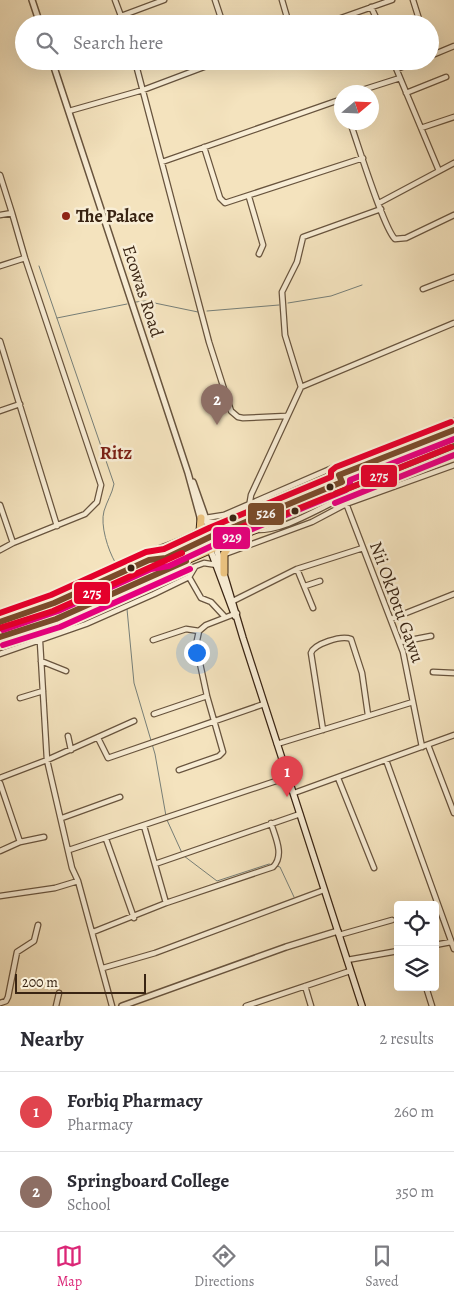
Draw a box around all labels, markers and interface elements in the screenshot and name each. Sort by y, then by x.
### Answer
search box [15,15,439,70]
icon: search [33,29,61,57]
text: Search here [73,30,163,56]
north arrow [334,85,379,130]
place label: The Palace [76,204,154,228]
marker: The Palace [60,210,72,222]
street label: Ecowas Road [117,242,169,340]
pin: 2 [201,384,233,425]
district label: Ritz [100,440,133,466]
line badge: 275 [360,464,398,488]
text: 275 [370,467,388,486]
unlabelled marker [325,482,335,492]
line badge: 526 [247,502,285,526]
text: 526 [256,504,276,523]
unlabelled marker [290,506,300,516]
unlabelled marker [228,513,238,523]
line badge: 929 [212,526,251,550]
text: 929 [222,528,242,547]
street label: Nii OkPotu Gawu [364,538,430,666]
unlabelled marker [126,563,136,573]
line badge: 275 [73,581,111,605]
text: 275 [83,584,101,603]
your location [184,640,210,666]
pin: 1 [271,756,303,797]
map controls [394,901,439,991]
button: locate [394,901,439,946]
button: layers [394,946,439,991]
scale bar [15,971,146,994]
text: 200 m [22,973,58,992]
text: Nearby [20,1025,83,1053]
text: 2 results [379,1028,434,1050]
text: Forbiq Pharmacy [67,1088,202,1114]
text: 1 [33,1101,39,1123]
text: 260 m [394,1101,434,1123]
text: Pharmacy [67,1114,133,1136]
text: Springboard College [67,1168,229,1194]
text: 2 [32,1181,40,1203]
text: 350 m [395,1181,434,1203]
text: School [67,1194,110,1216]
tab: Map [55,1242,83,1291]
tab: Directions [194,1242,254,1291]
tab: Saved [365,1242,399,1291]

